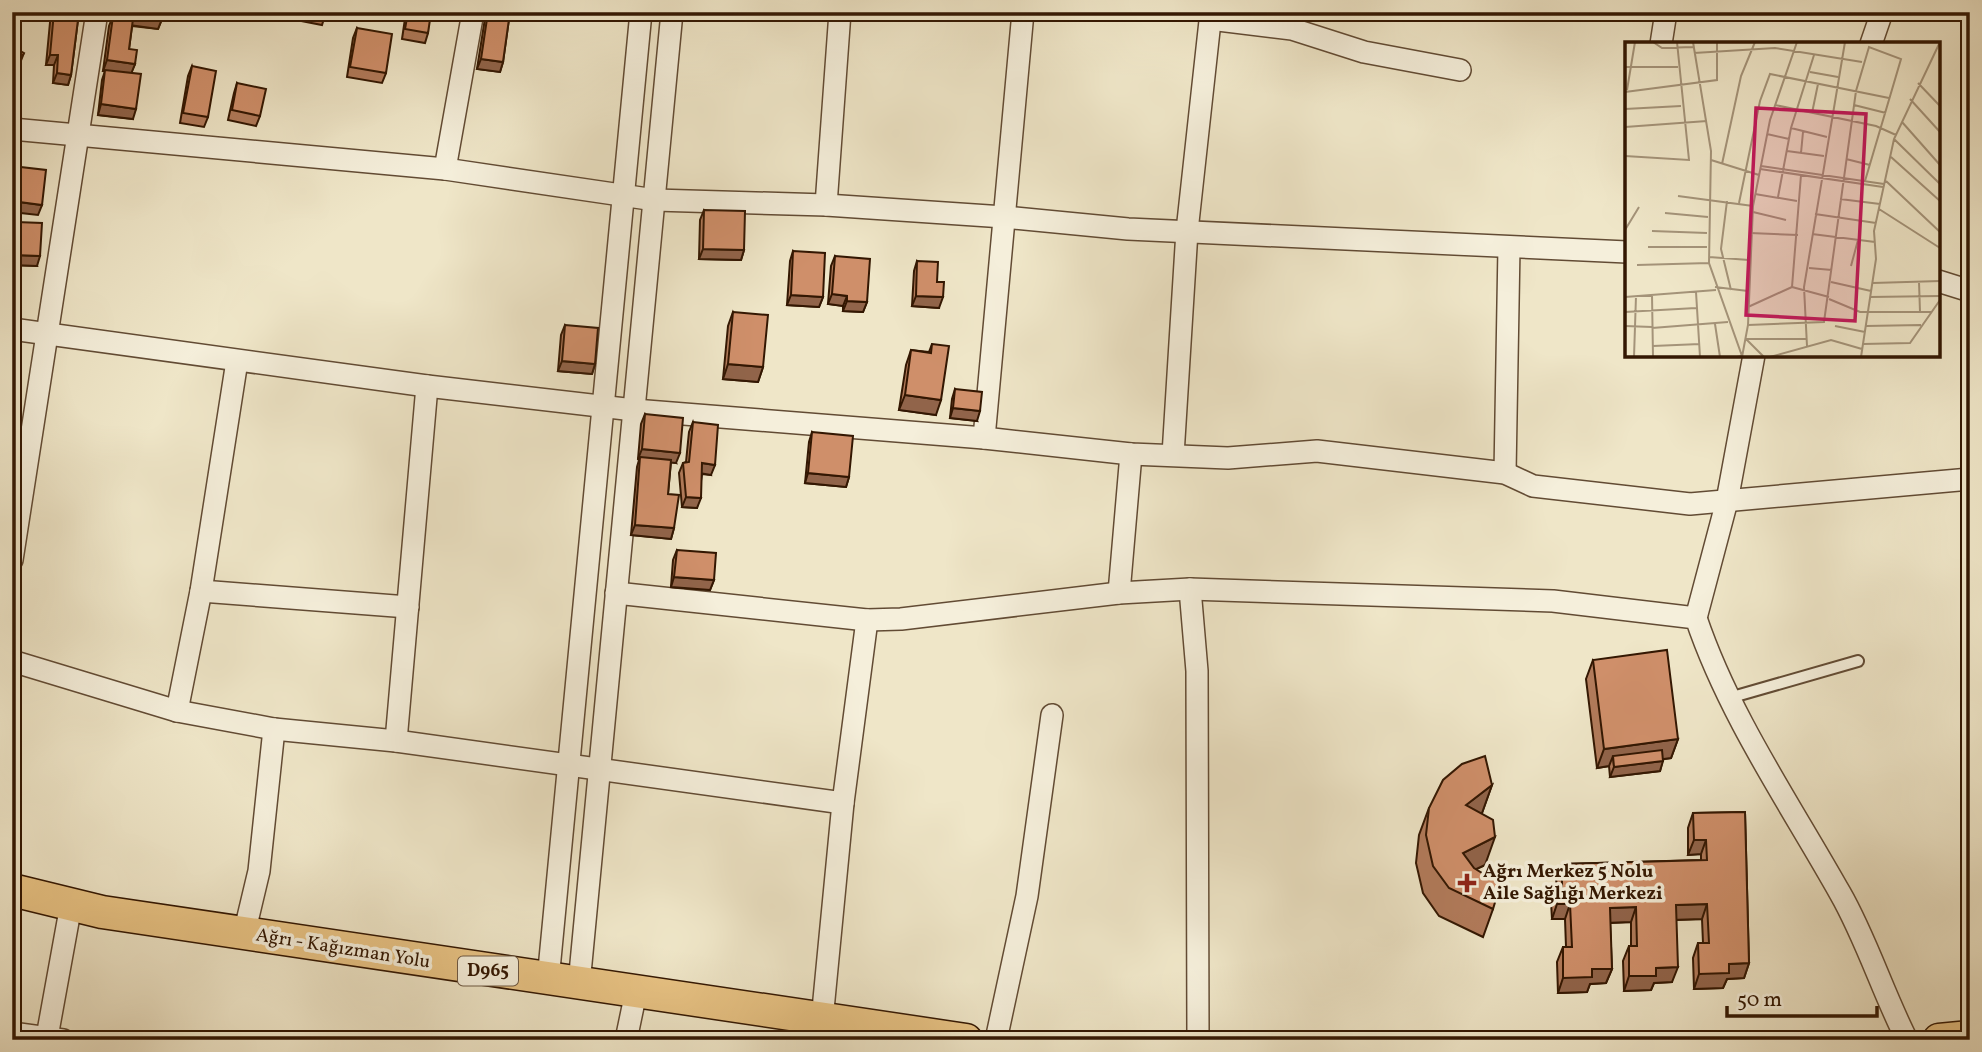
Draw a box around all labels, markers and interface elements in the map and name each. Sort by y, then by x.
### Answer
inset map [1625,42,1940,357]
place label: Ağrı Merkez 5 Nolu Aile Sağlığı Merkezi [1483,859,1663,907]
marker: Ağrı Merkez 5 Nolu Aile Sağlığı Merkezi [1457,873,1477,893]
street label: Ağrı - Kağızman Yolu [254,922,432,976]
road number: D965 [458,956,518,986]
scale bar [1727,975,1877,1019]
text: 50 m [1737,986,1782,1015]

